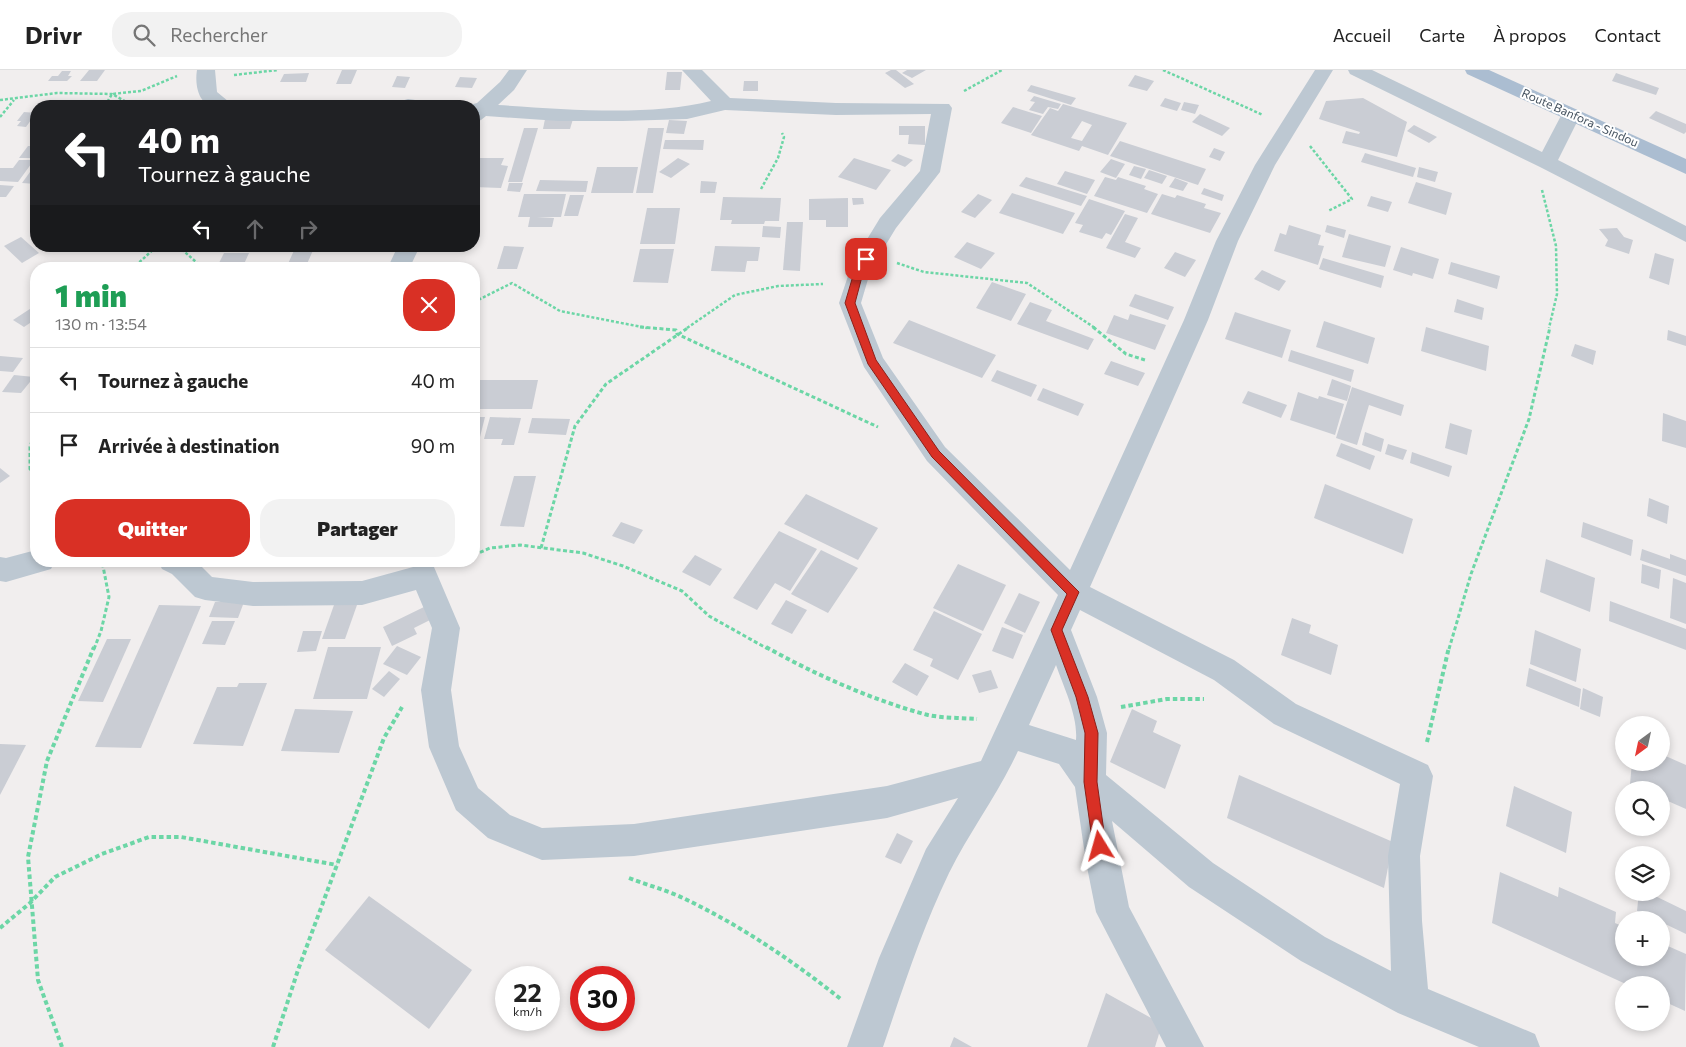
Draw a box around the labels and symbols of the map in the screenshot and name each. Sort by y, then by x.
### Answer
street label: Route Banfora - Sindou [1520,85,1641,149]
pin [845,238,887,280]
north arrow [1615,716,1670,771]
position arrow [1073,819,1125,871]
speed limit sign: 30 [570,966,635,1031]

